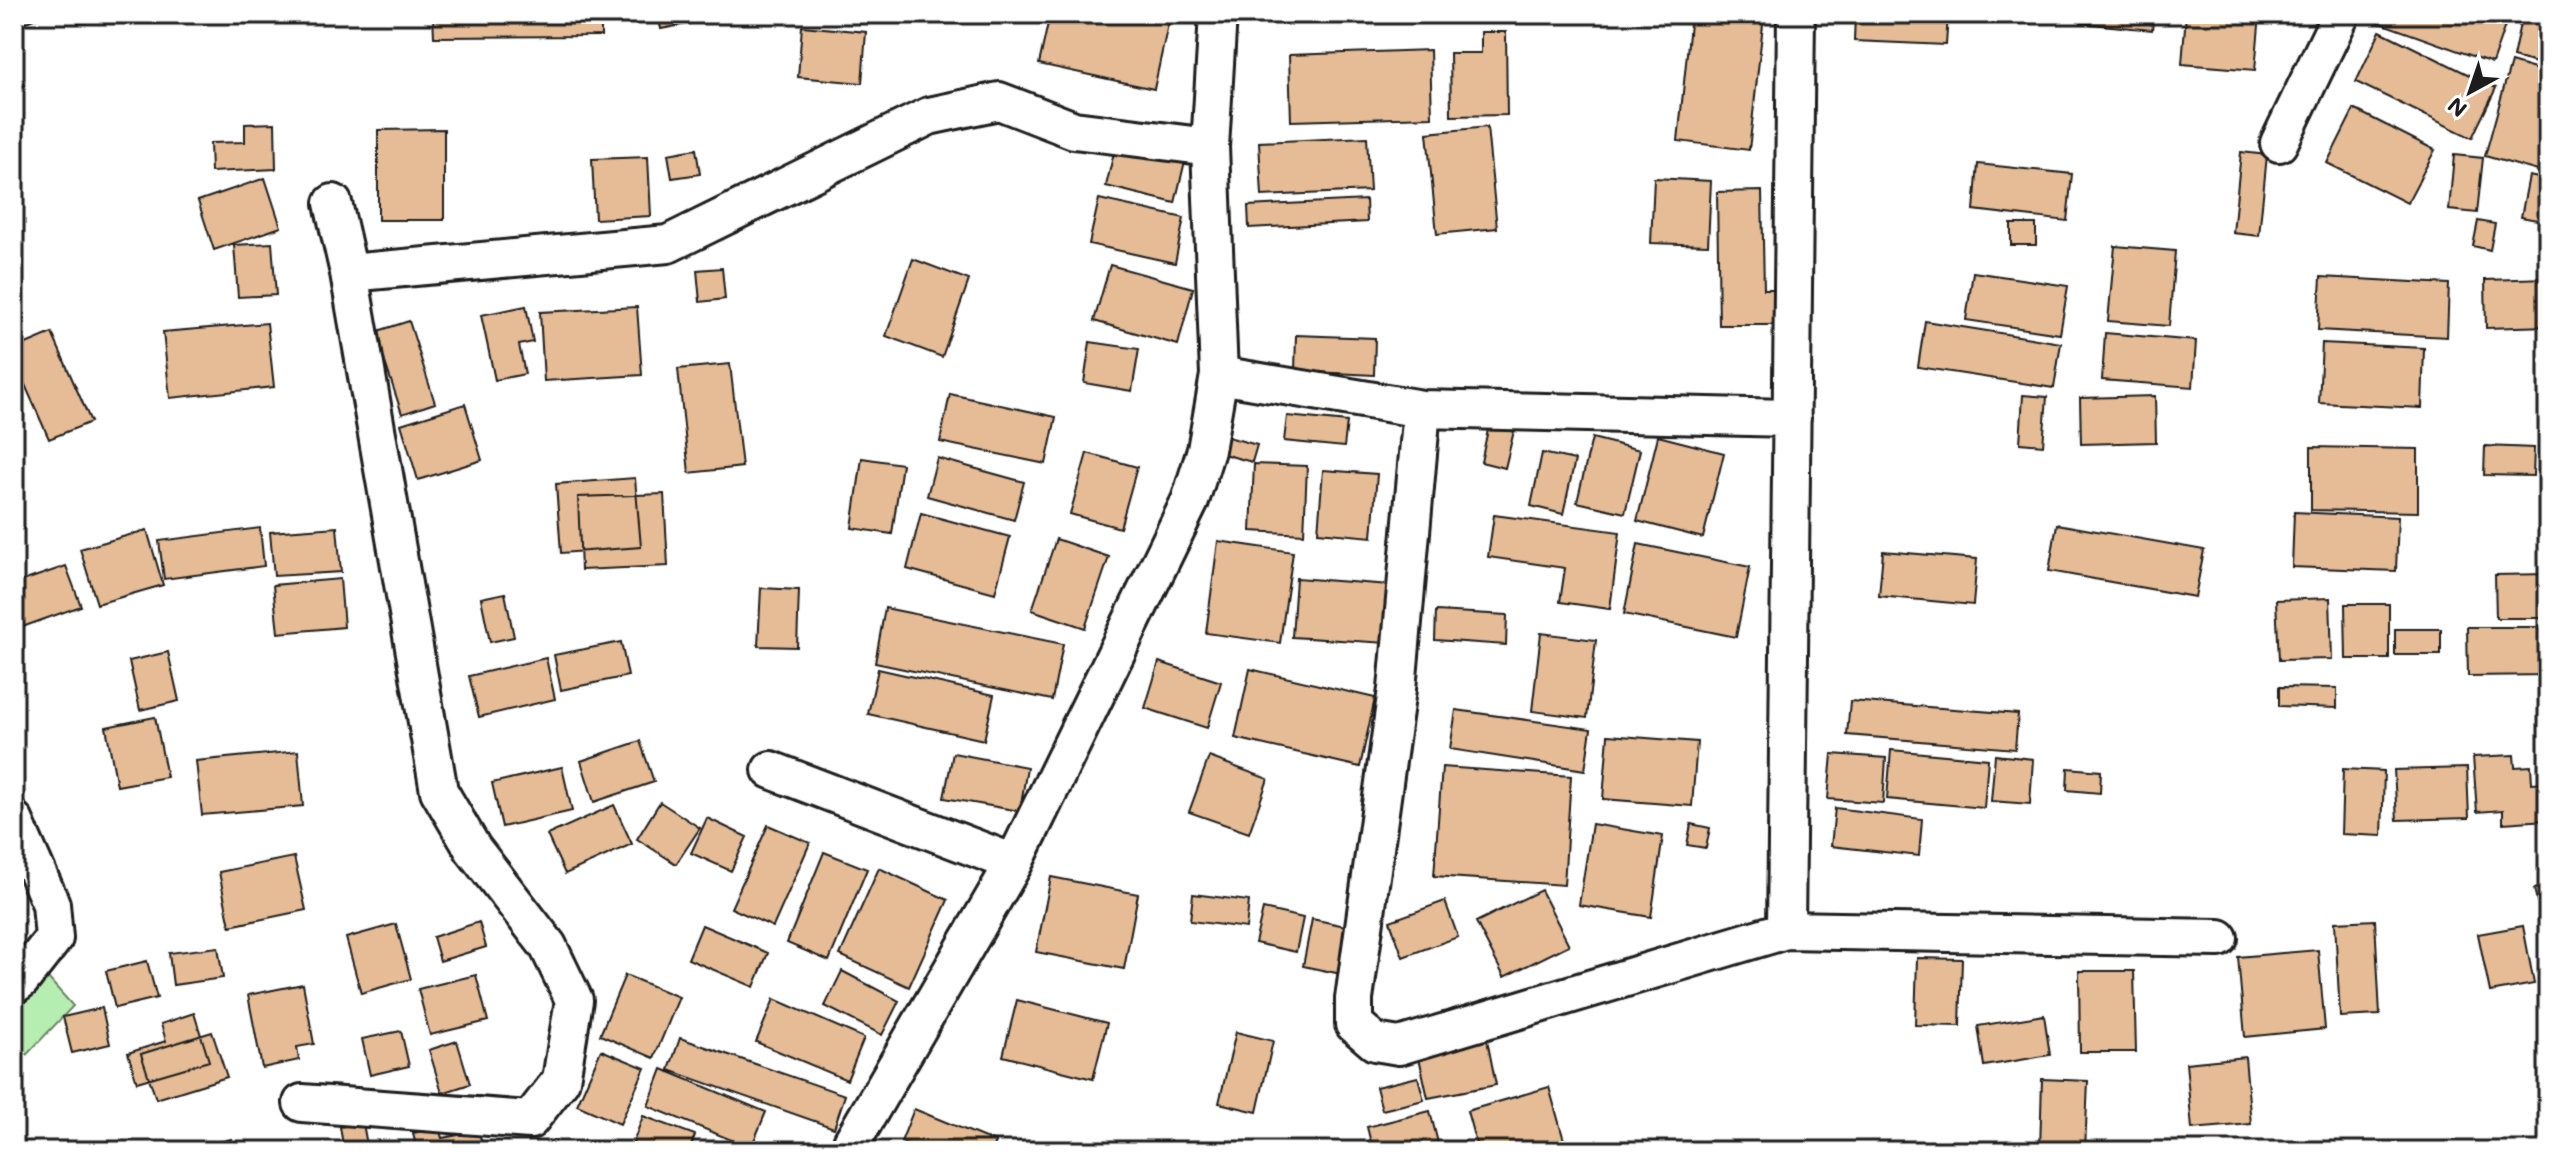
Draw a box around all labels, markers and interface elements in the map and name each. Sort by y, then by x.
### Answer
north arrow [2430,52,2510,132]
text: N [2441,91,2473,124]

